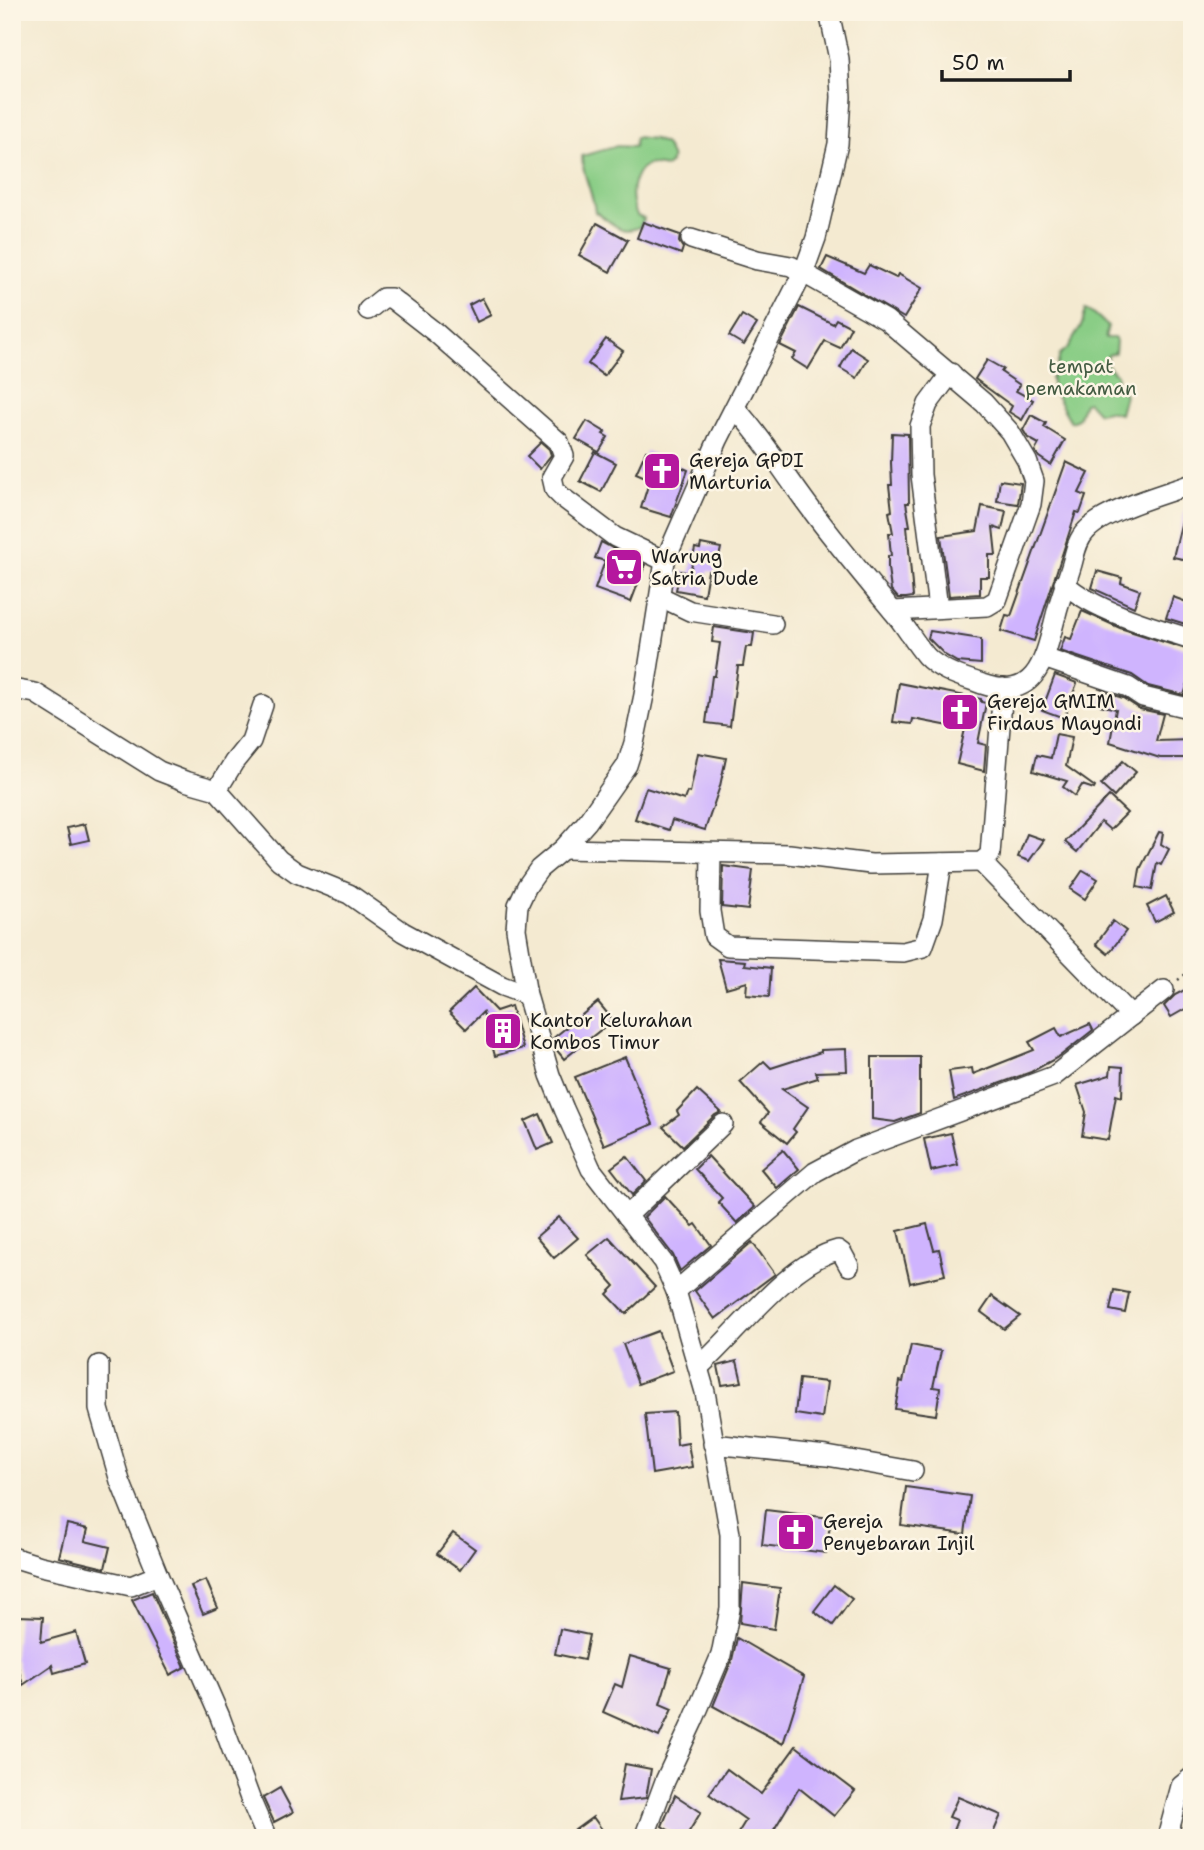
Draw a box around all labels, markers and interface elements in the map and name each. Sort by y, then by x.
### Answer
scale bar [942,38,1069,82]
text: 50 m [952,49,1005,77]
park label: tempat pemakaman [1025,354,1137,401]
place label: Gereja GPDI Marturia [689,448,804,495]
church icon: Gereja GPDI Marturia [641,450,683,492]
place label: Warung Satria Dude [651,544,759,591]
supermarket icon: Warung Satria Dude [603,546,645,588]
place label: Gereja GMIM Firdaus Mayondi [987,689,1142,736]
church icon: Gereja GMIM Firdaus Mayondi [939,691,981,733]
place label: Kantor Kelurahan Kombos Timur [530,1008,692,1055]
building icon: Kantor Kelurahan Kombos Timur [482,1010,524,1052]
place label: Gereja Penyebaran Injil [823,1509,975,1556]
church icon: Gereja Penyebaran Injil [775,1511,817,1553]

